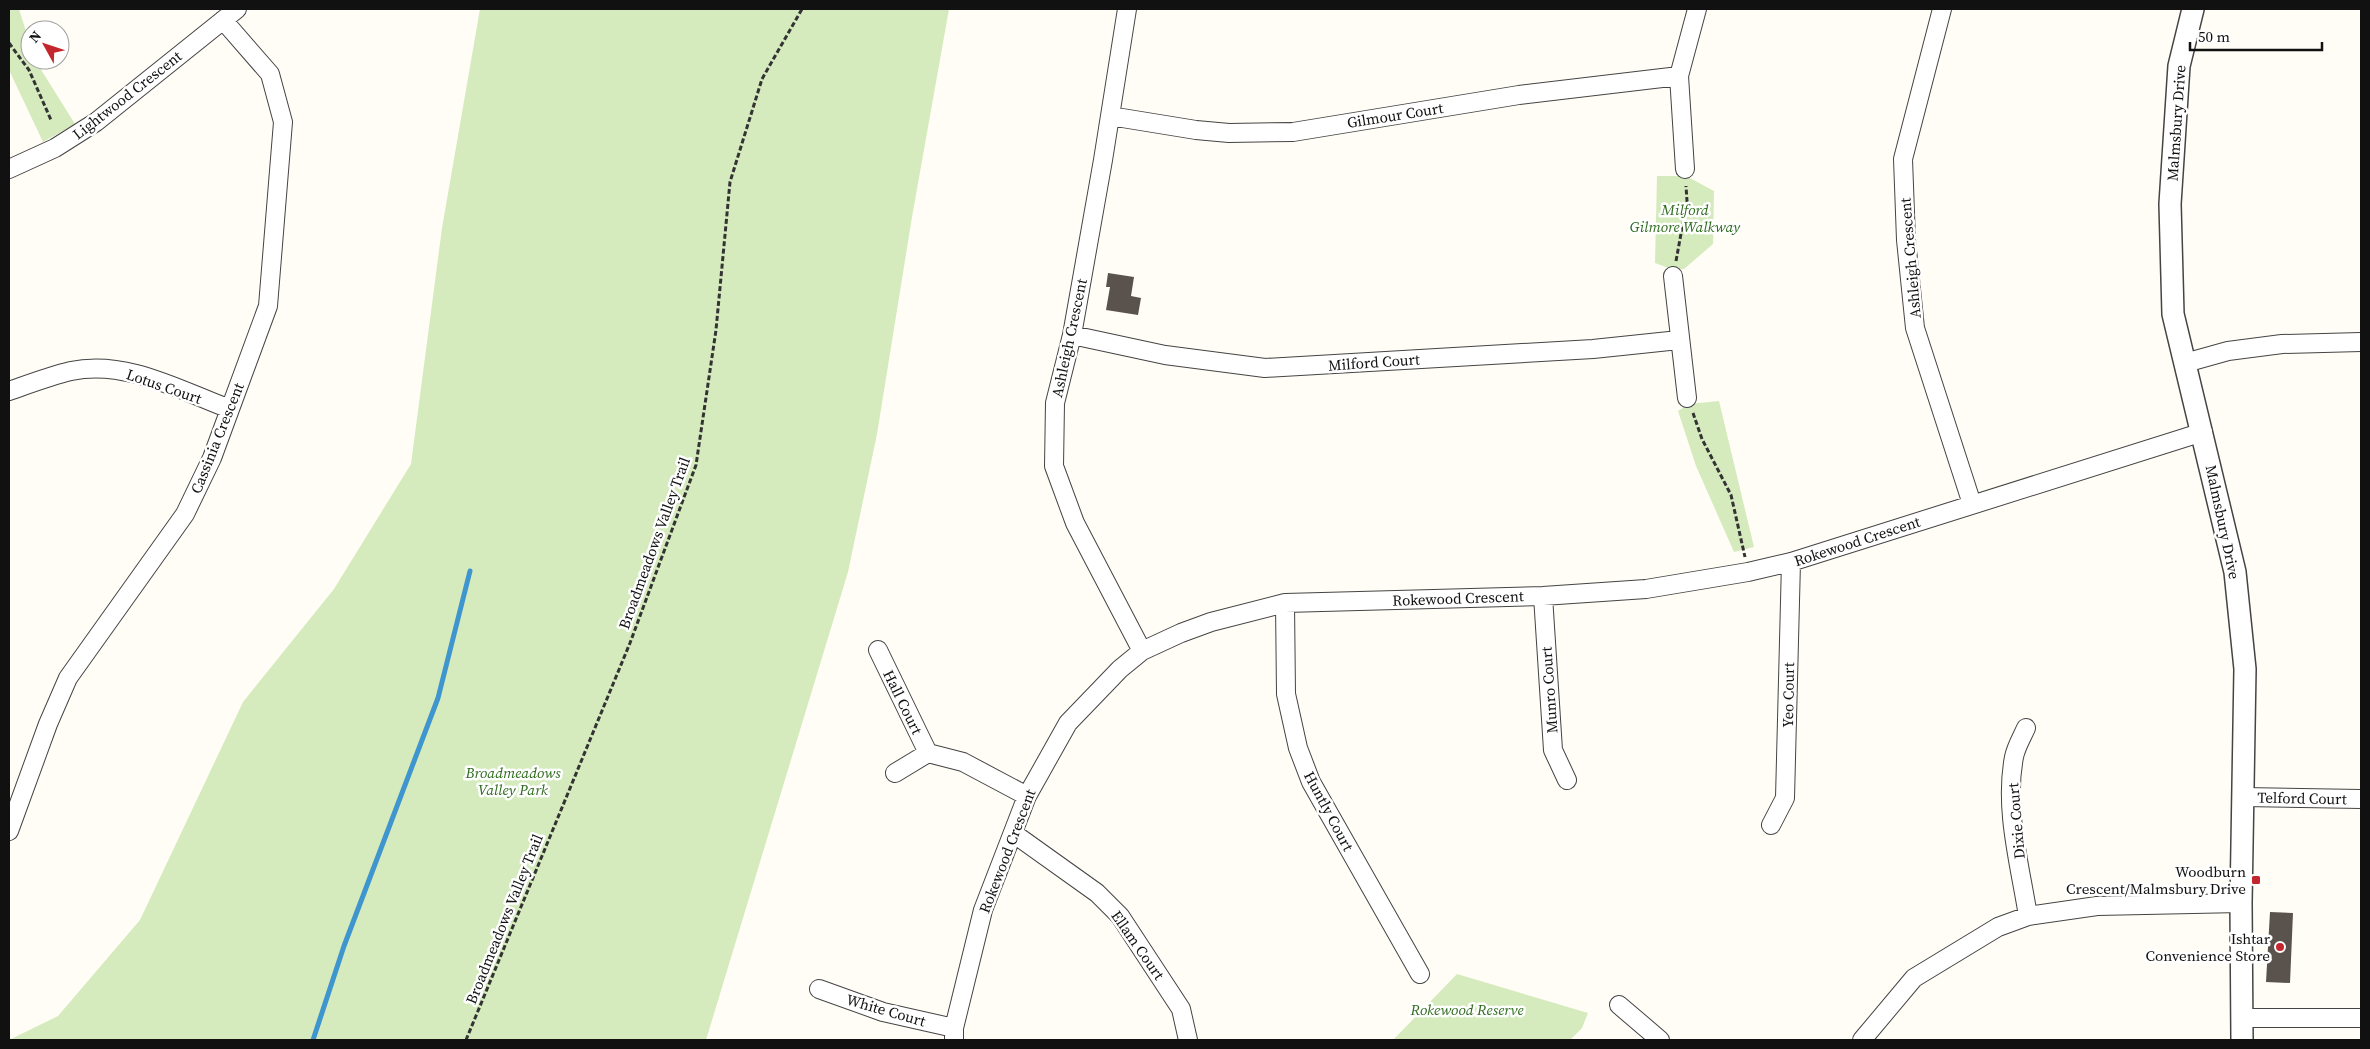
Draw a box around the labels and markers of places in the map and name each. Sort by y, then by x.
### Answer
place label: Woodburn Crescent/Malmsbury Drive [2066,861,2246,899]
marker: Woodburn Crescent/Malmsbury Drive [2250,874,2262,886]
place label: Ishtar Convenience Store [2145,928,2271,966]
marker: Ishtar Convenience Store [2274,941,2286,953]

